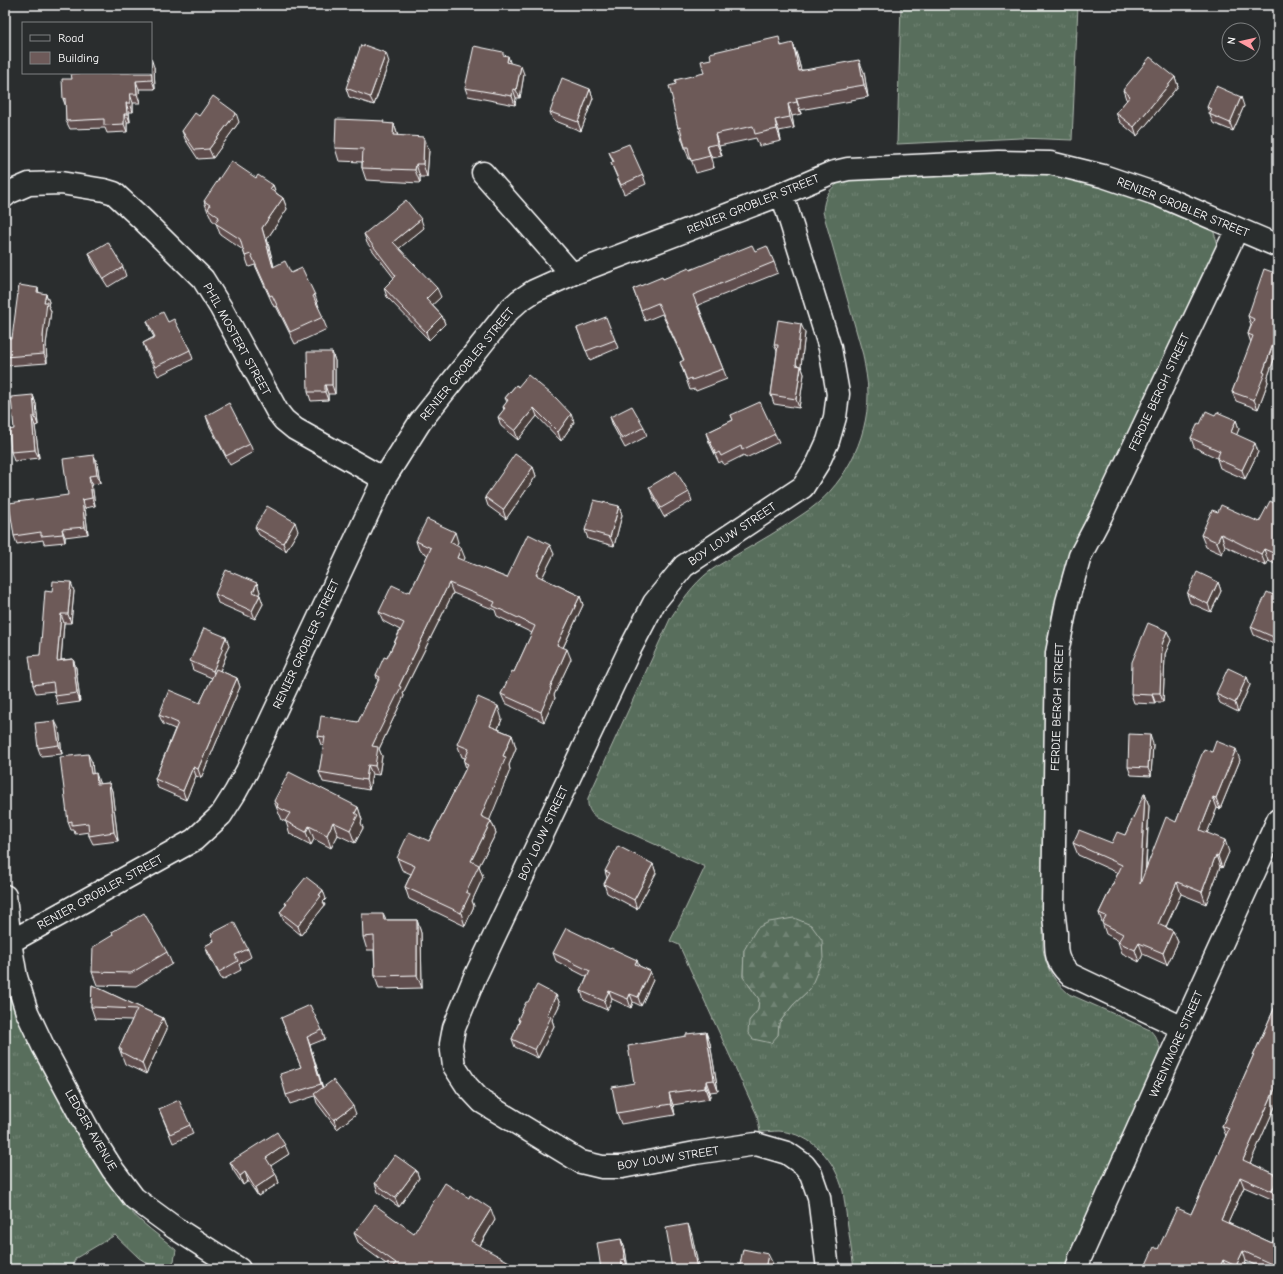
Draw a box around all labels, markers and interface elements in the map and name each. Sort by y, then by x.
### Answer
legend [22,22,152,74]
north arrow [1221,22,1261,62]
text: Road [58,31,84,45]
text: N [1225,36,1239,45]
text: Building [58,51,99,65]
street label: RENIER GROBLER STREET [685,171,822,237]
street label: RENIER GROBLER STREET [1115,174,1252,240]
street label: PHIL MOSTERT STREET [200,280,274,398]
street label: RENIER GROBLER STREET [417,304,517,423]
street label: FERDIE BERGH STREET [1126,330,1193,453]
street label: BOY LOUW STREET [686,499,779,569]
street label: RENIER GROBLER STREET [270,576,343,711]
street label: FERDIE BERGH STREET [1048,642,1066,771]
street label: BOY LOUW STREET [515,783,571,883]
street label: RENIER GROBLER STREET [35,851,166,932]
street label: WRENTMORE STREET [1146,988,1206,1099]
street label: LEDGER AVENUE [62,1087,120,1173]
street label: BOY LOUW STREET [616,1143,721,1173]

